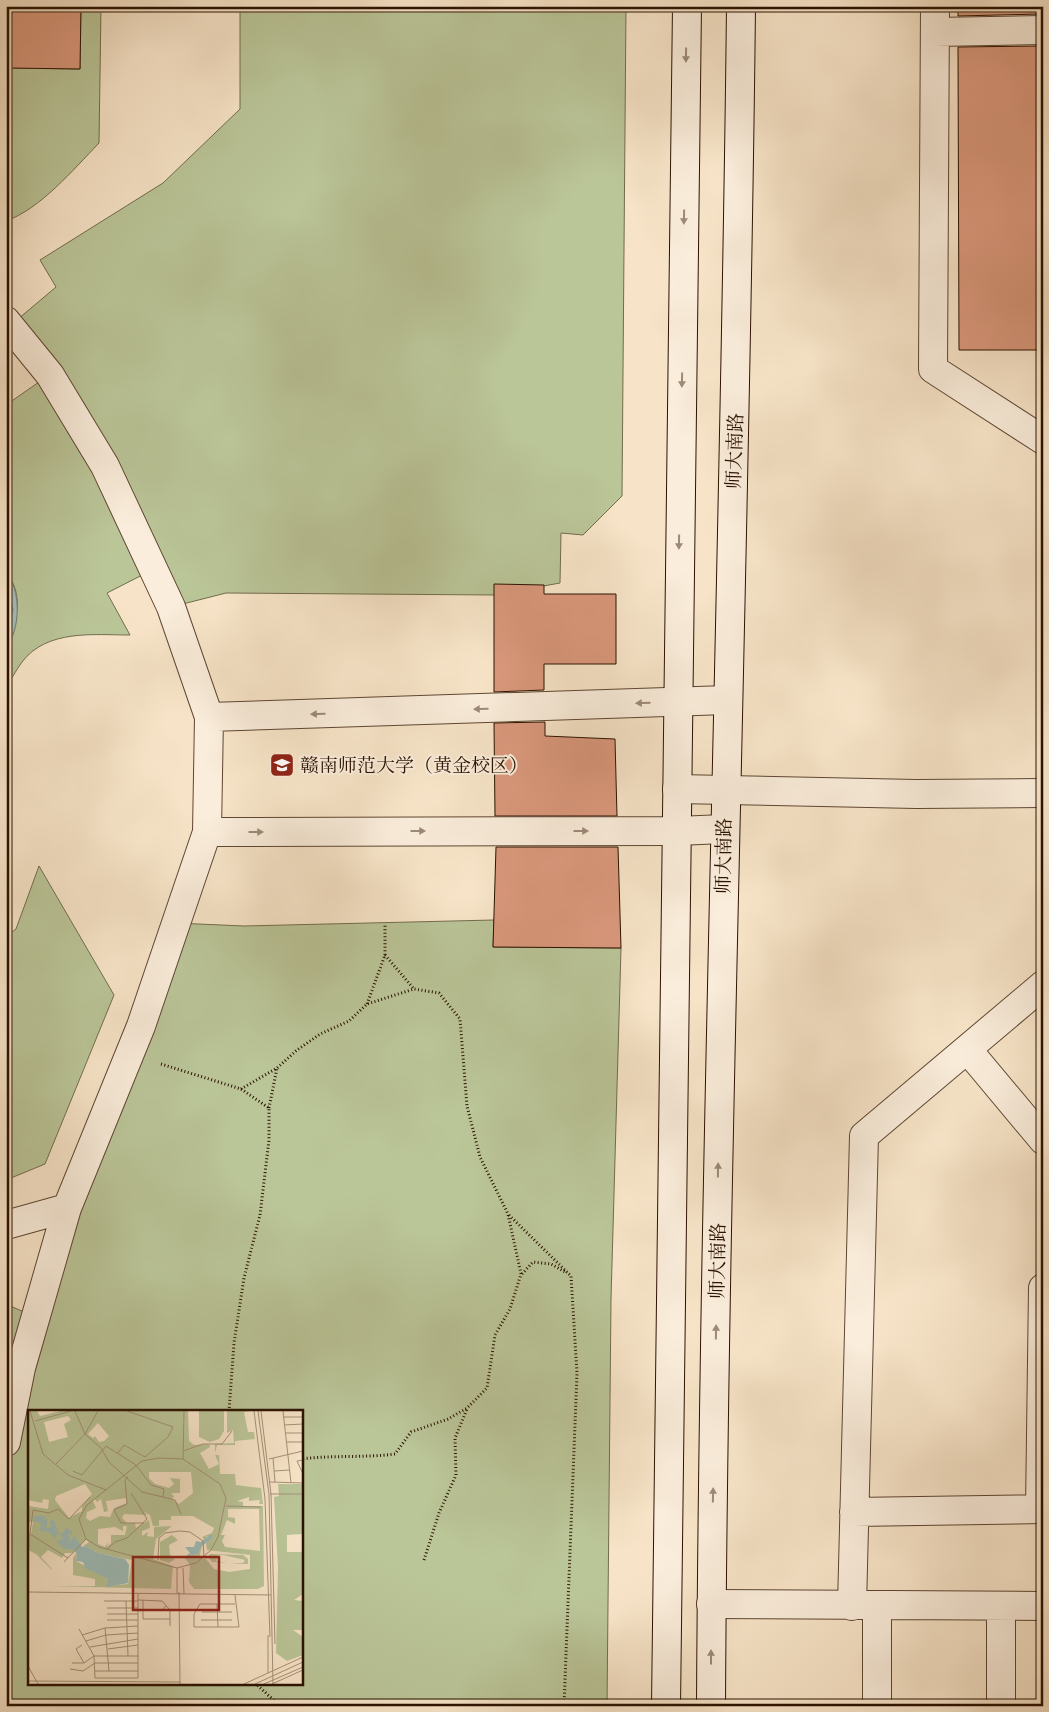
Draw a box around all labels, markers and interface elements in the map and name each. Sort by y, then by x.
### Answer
one-way arrow [682,47,690,63]
one-way arrow [680,210,688,226]
one-way arrow [677,372,685,388]
street label: 师大南路 [719,413,749,489]
one-way arrow [675,535,683,551]
one-way arrow [635,700,651,708]
one-way arrow [473,705,489,713]
one-way arrow [310,710,326,718]
place label: 赣南师范大学（黄金校区） [300,751,528,779]
school or university icon: 赣南师范大学（黄金校区） [269,752,295,778]
street label: 师大南路 [708,818,738,894]
one-way arrow [410,827,426,835]
one-way arrow [573,827,589,835]
one-way arrow [248,828,264,836]
one-way arrow [715,1161,723,1177]
street label: 师大南路 [702,1223,732,1299]
one-way arrow [712,1324,720,1340]
inset map [28,1410,302,1684]
one-way arrow [709,1486,717,1502]
one-way arrow [707,1649,715,1665]

